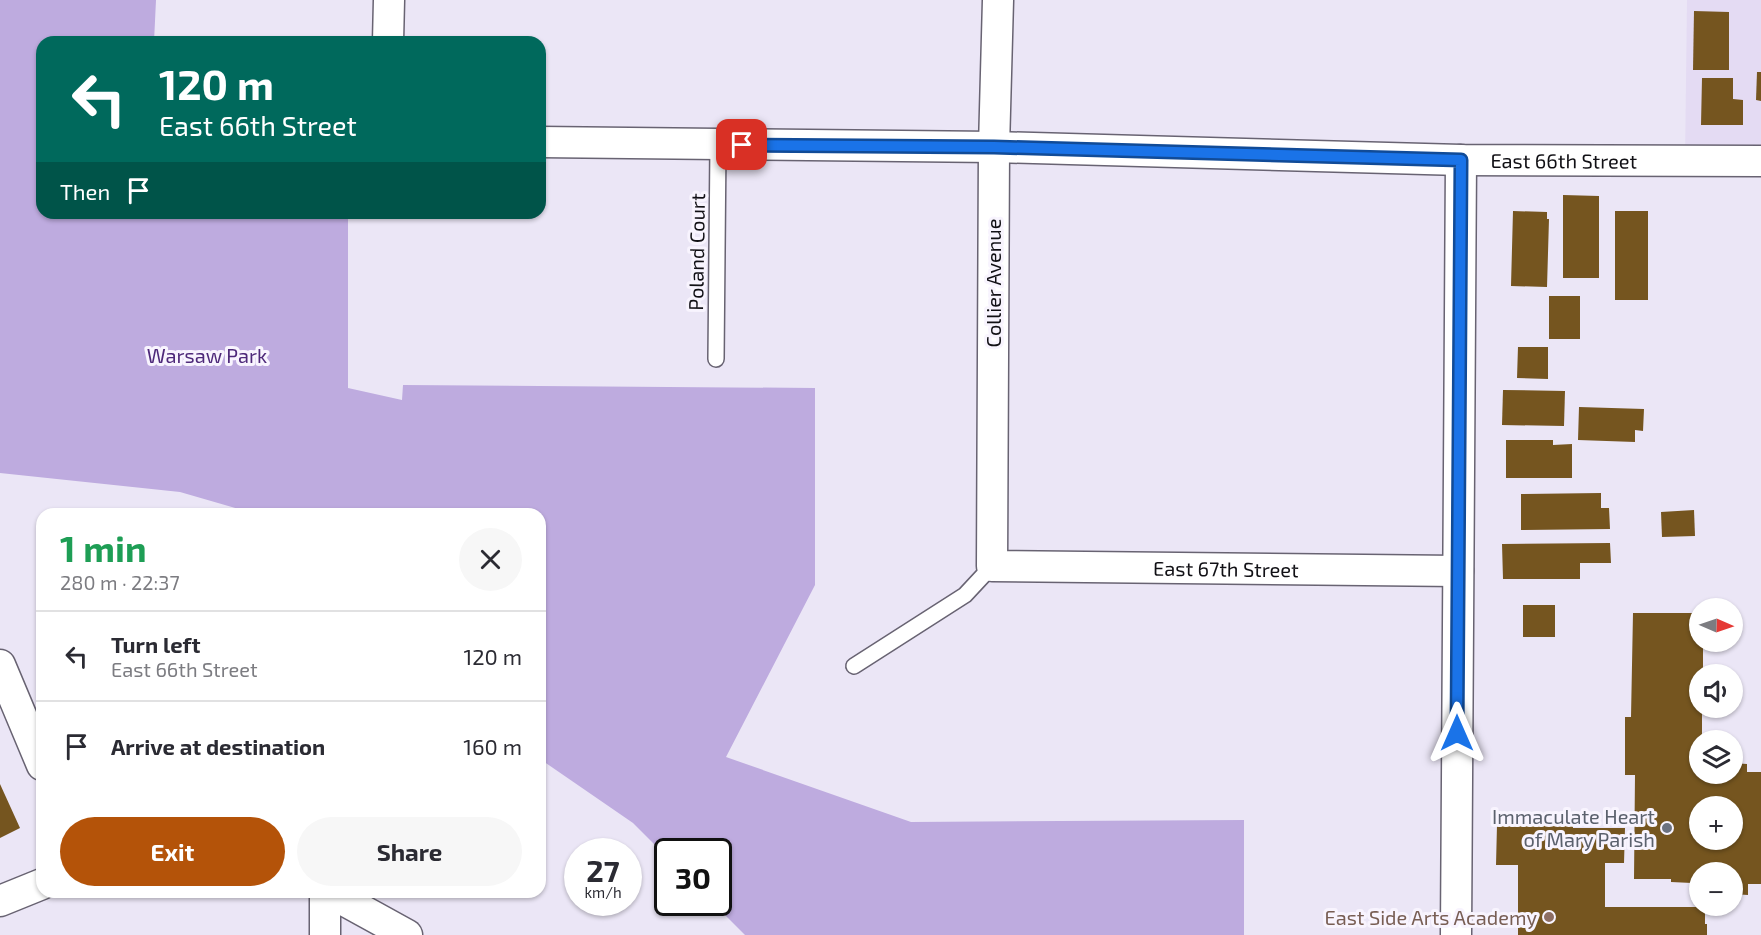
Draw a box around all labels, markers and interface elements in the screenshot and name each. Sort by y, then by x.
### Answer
text: 120 m [159,58,274,108]
icon: left [60,60,138,138]
text: East 66th Street [159,109,357,141]
pin [716,119,767,170]
icon: arrive [725,128,758,161]
street label: East 66th Street [1490,148,1638,173]
icon: arrive [122,174,155,207]
text: Then [60,178,110,204]
street label: Poland Court [683,193,709,311]
street label: Collier Avenue [981,219,1005,347]
park label: Warsaw Park [147,343,267,367]
text: 1 min [60,526,147,569]
button: close [459,528,522,591]
street label: East 67th Street [1153,556,1299,581]
text: 280 m · 22:37 [60,570,180,594]
north arrow [1689,598,1743,652]
map controls [1689,598,1743,916]
text: Turn left [111,631,200,657]
icon: left [60,640,93,673]
text: 120 m [463,643,522,669]
text: East 66th Street [111,657,258,681]
button: sound [1689,664,1743,718]
position arrow [1425,701,1489,765]
icon: arrive [60,730,93,763]
button: layers [1689,730,1743,784]
text: Arrive at destination [111,733,325,759]
text: 160 m [463,733,522,759]
button: + [1689,796,1743,850]
place label: Immaculate Heart of Mary Parish [1492,804,1655,851]
button: Exit [60,817,285,886]
button: Share [297,817,522,886]
marker: Immaculate Heart of Mary Parish [1660,821,1674,835]
speed limit sign: 30 [654,838,732,916]
text: 27 [586,852,620,888]
button: − [1689,862,1743,916]
text: km/h [584,883,622,901]
place label: East Side Arts Academy [1325,905,1537,929]
marker: East Side Arts Academy [1542,910,1556,924]

